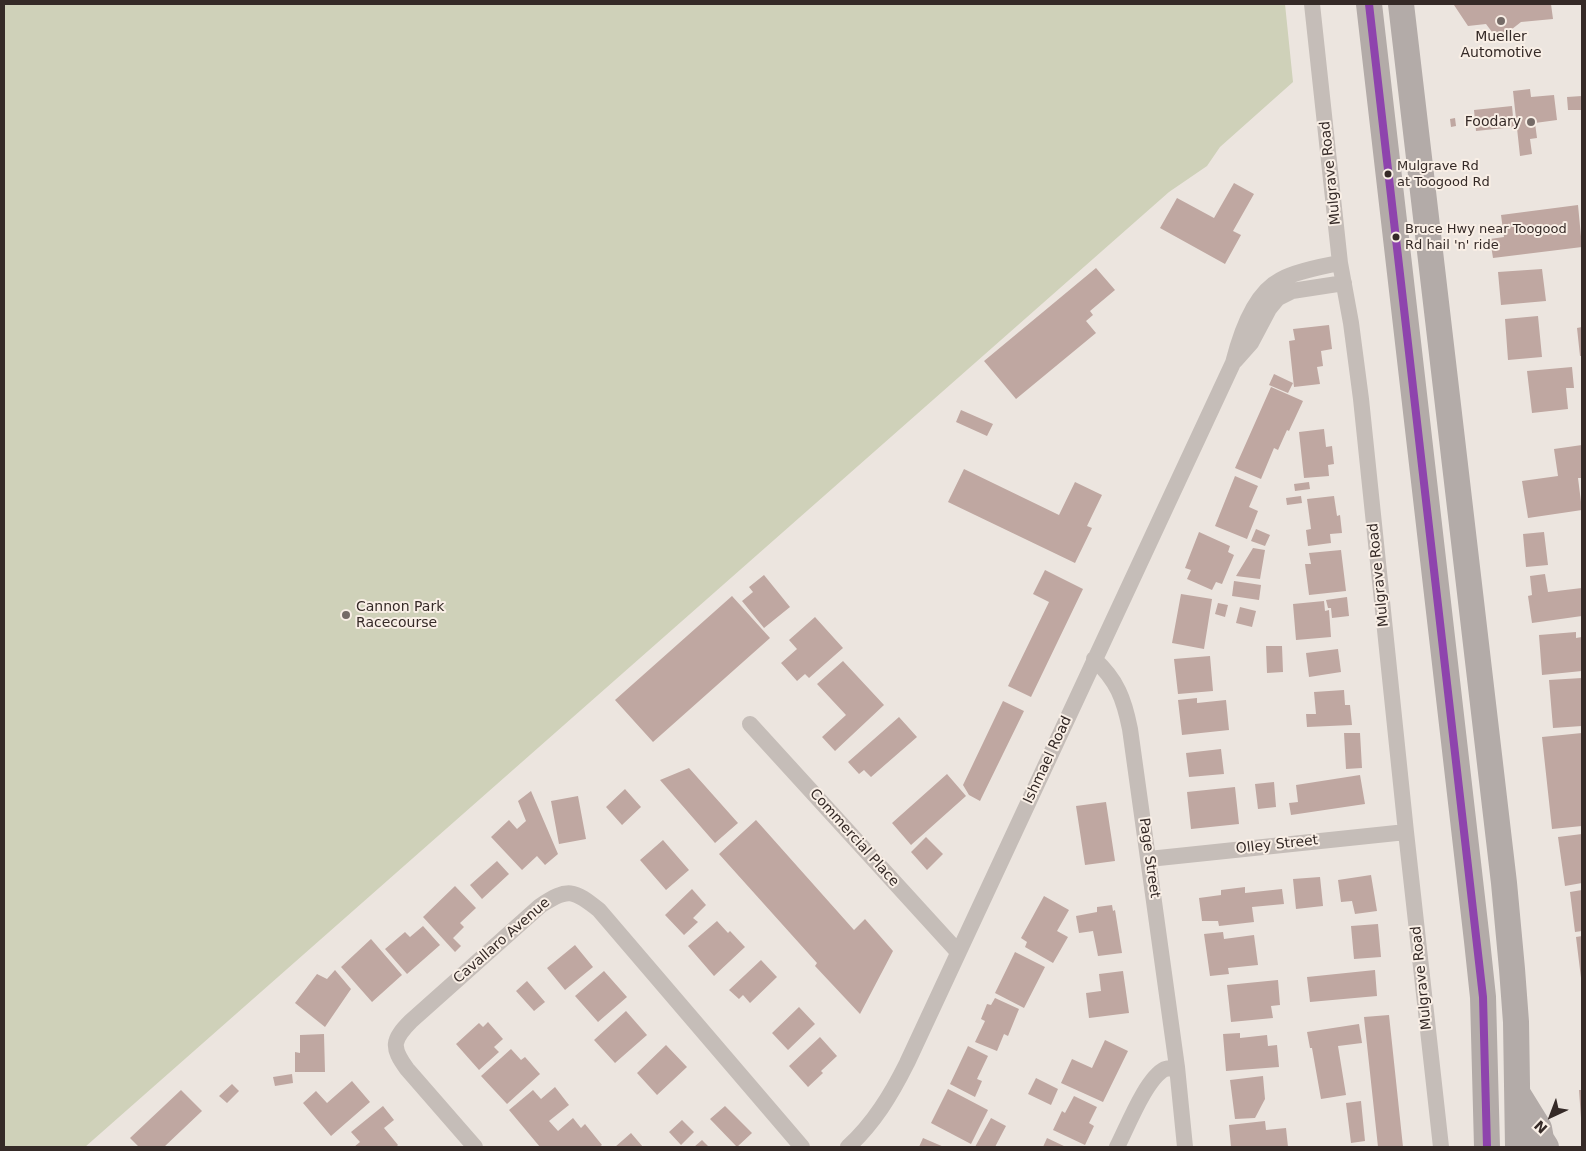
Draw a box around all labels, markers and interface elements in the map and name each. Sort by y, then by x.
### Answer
marker: Mueller Automotive [1495,15,1507,27]
place label: Mueller Automotive [1461,29,1541,62]
place label: Foodary [1465,114,1521,130]
marker: Foodary [1525,116,1537,128]
street label: Mulgrave Road [1317,120,1345,226]
place label: Mulgrave Rd at Toogood Rd [1397,159,1490,190]
marker: Mulgrave Rd at Toogood Rd [1383,169,1393,179]
place label: Bruce Hwy near Toogood Rd hail 'n' ride [1405,222,1567,253]
marker: Bruce Hwy near Toogood Rd hail 'n' ride [1391,232,1401,242]
street label: Mulgrave Road [1365,522,1393,628]
place label: Cannon Park Racecourse [356,599,444,632]
marker: Cannon Park Racecourse [340,609,352,621]
street label: Ishmael Road [1020,714,1076,806]
street label: Commercial Place [806,786,902,890]
street label: Page Street [1135,817,1163,899]
street label: Olley Street [1235,832,1319,858]
street label: Cavallaro Avenue [450,895,554,987]
street label: Mulgrave Road [1408,925,1436,1031]
north arrow [1526,1091,1576,1141]
text: N [1531,1117,1551,1137]

